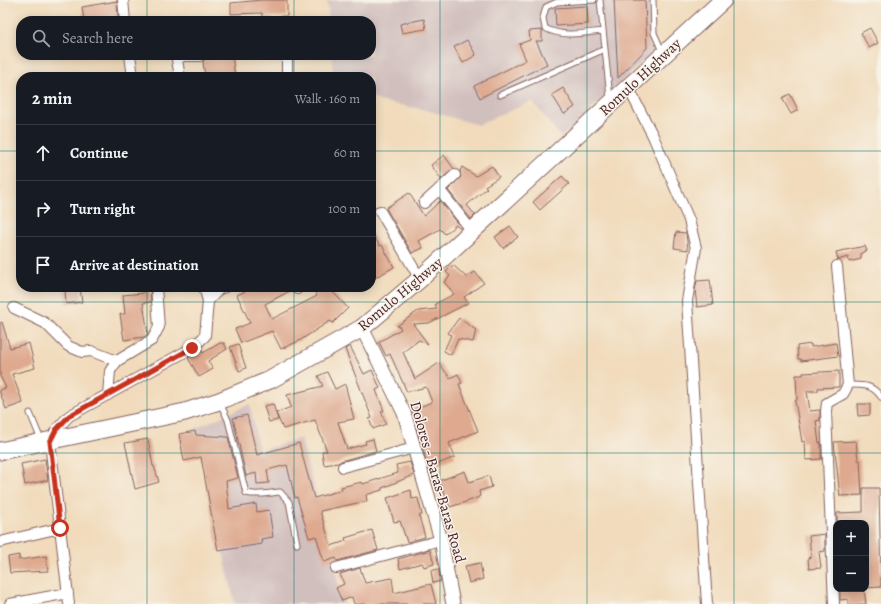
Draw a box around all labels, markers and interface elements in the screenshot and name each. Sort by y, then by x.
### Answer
search box [16,16,376,60]
icon: search [30,27,52,49]
text: Search here [62,28,133,48]
street label: Romulo Highway [595,34,686,120]
text: 2 min [32,87,72,110]
text: Walk · 160 m [295,90,360,107]
icon: ahead [32,142,54,164]
text: Continue [70,143,128,163]
text: 60 m [334,144,360,161]
icon: right [32,198,54,220]
text: Turn right [70,199,135,219]
text: 100 m [328,200,360,217]
street label: Romulo Highway [353,252,447,335]
icon: arrive [32,254,54,276]
text: Arrive at destination [70,255,199,275]
route end [183,339,201,357]
street label: Dolores - Baras-Baras Road [405,399,471,566]
route start [51,519,69,537]
map controls [833,520,869,592]
button: + [833,520,869,556]
button: − [833,556,869,592]

